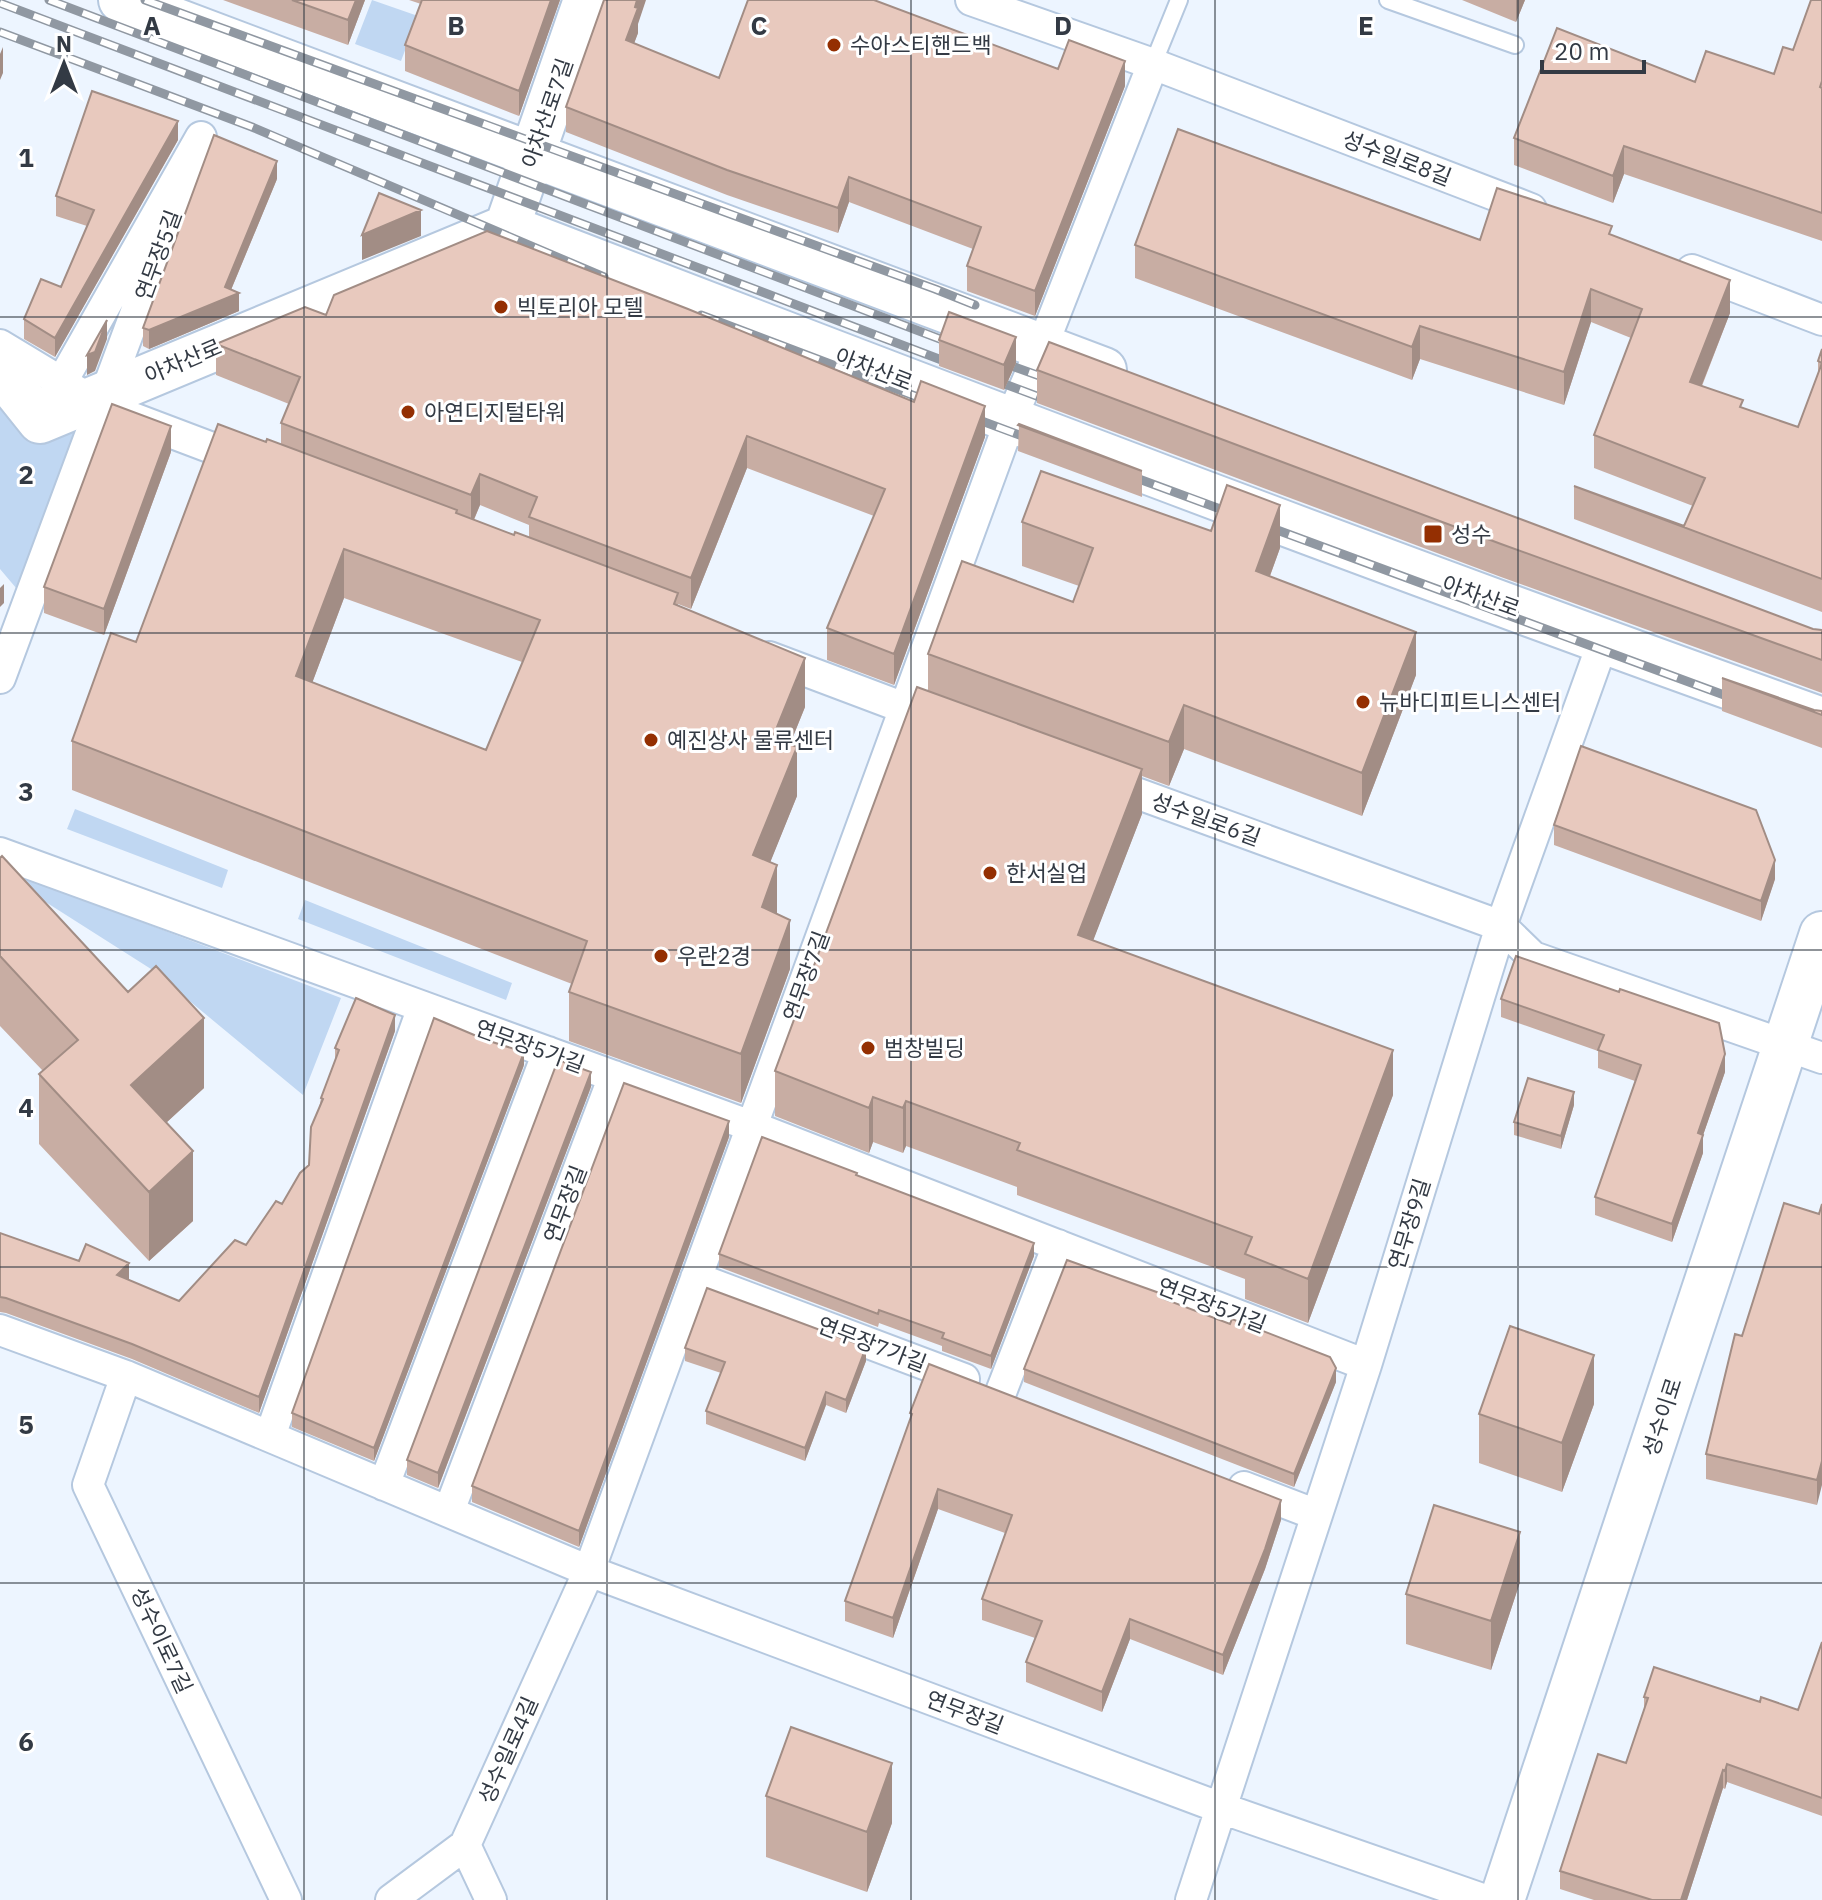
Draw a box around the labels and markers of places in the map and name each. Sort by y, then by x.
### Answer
place label: 수아스티핸드백 [850,30,992,59]
marker: 수아스티핸드백 [825,36,843,54]
place label: 빅토리아 모텔 [517,292,644,321]
marker: 빅토리아 모텔 [492,298,510,316]
place label: 아연디지털타워 [424,397,566,426]
marker: 아연디지털타워 [399,403,417,421]
place label: 성수 [1451,519,1491,548]
marker: 성수 [1422,523,1444,545]
place label: 뉴바디피트니스센터 [1379,687,1561,716]
marker: 뉴바디피트니스센터 [1354,693,1372,711]
place label: 예진상사 물류센터 [667,725,834,754]
marker: 예진상사 물류센터 [642,731,660,749]
place label: 한서실업 [1006,858,1087,887]
marker: 한서실업 [981,864,999,882]
place label: 우란2경 [677,941,751,970]
marker: 우란2경 [652,947,670,965]
place label: 범창빌딩 [884,1033,965,1062]
marker: 범창빌딩 [859,1039,877,1057]

